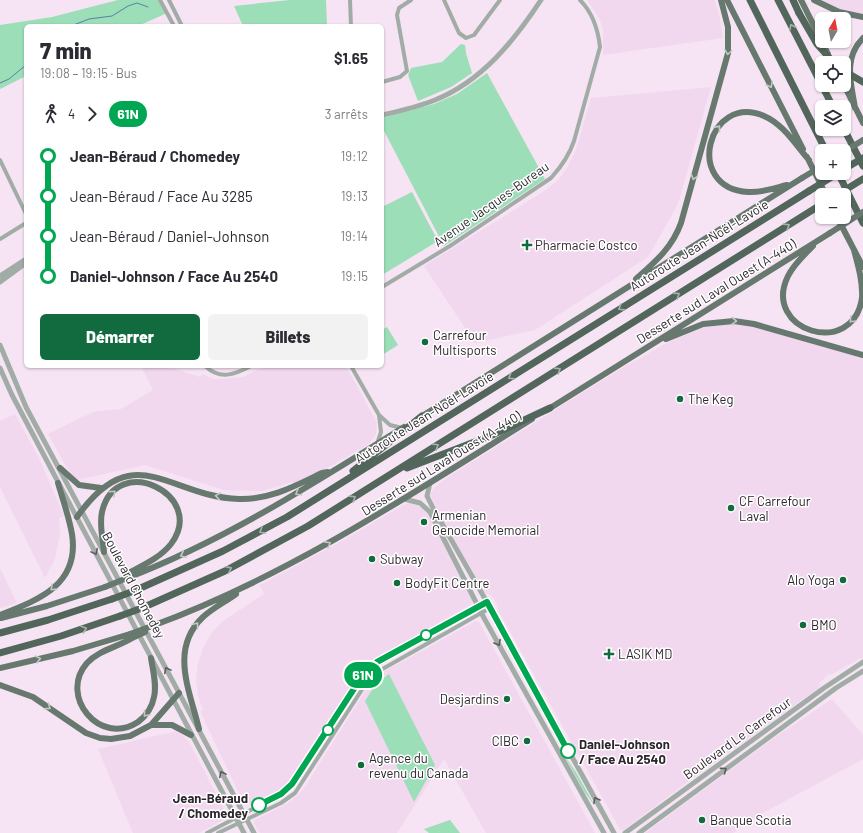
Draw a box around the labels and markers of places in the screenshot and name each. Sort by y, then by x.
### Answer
place label: Pharmacie Costco [535,237,638,253]
marker: Pharmacie Costco [522,240,532,250]
place label: Carrefour Multisports [433,327,497,358]
marker: Carrefour Multisports [420,337,430,347]
place label: The Keg [688,391,734,407]
marker: The Keg [675,394,685,404]
place label: CF Carrefour Laval [739,493,811,524]
marker: CF Carrefour Laval [726,503,736,513]
place label: Armenian Genocide Memorial [432,507,539,538]
marker: Armenian Genocide Memorial [419,517,429,527]
place label: Subway [380,551,423,567]
marker: Subway [367,554,377,564]
place label: Alo Yoga [787,572,835,588]
place label: BodyFit Centre [405,575,490,591]
marker: Alo Yoga [838,575,848,585]
marker: BodyFit Centre [392,578,402,588]
place label: BMO [811,617,837,633]
marker: BMO [798,620,808,630]
unlabelled marker [420,629,432,641]
place label: LASIK MD [618,646,672,662]
marker: LASIK MD [603,648,615,660]
place label: Desjardins [440,691,499,707]
marker: Desjardins [502,694,512,704]
unlabelled marker [322,724,334,736]
place label: CIBC [492,733,519,749]
marker: CIBC [522,736,532,746]
place label: Daniel-Johnson / Face Au 2540 [579,736,670,767]
marker: Daniel-Johnson / Face Au 2540 [560,743,576,759]
place label: Agence du revenu du Canada [369,750,468,781]
marker: Agence du revenu du Canada [356,760,366,770]
place label: Jean-Béraud / Chomedey [173,790,248,821]
marker: Jean-Béraud / Chomedey [251,797,267,813]
place label: Banque Scotia [710,812,791,828]
marker: Banque Scotia [697,815,707,825]

